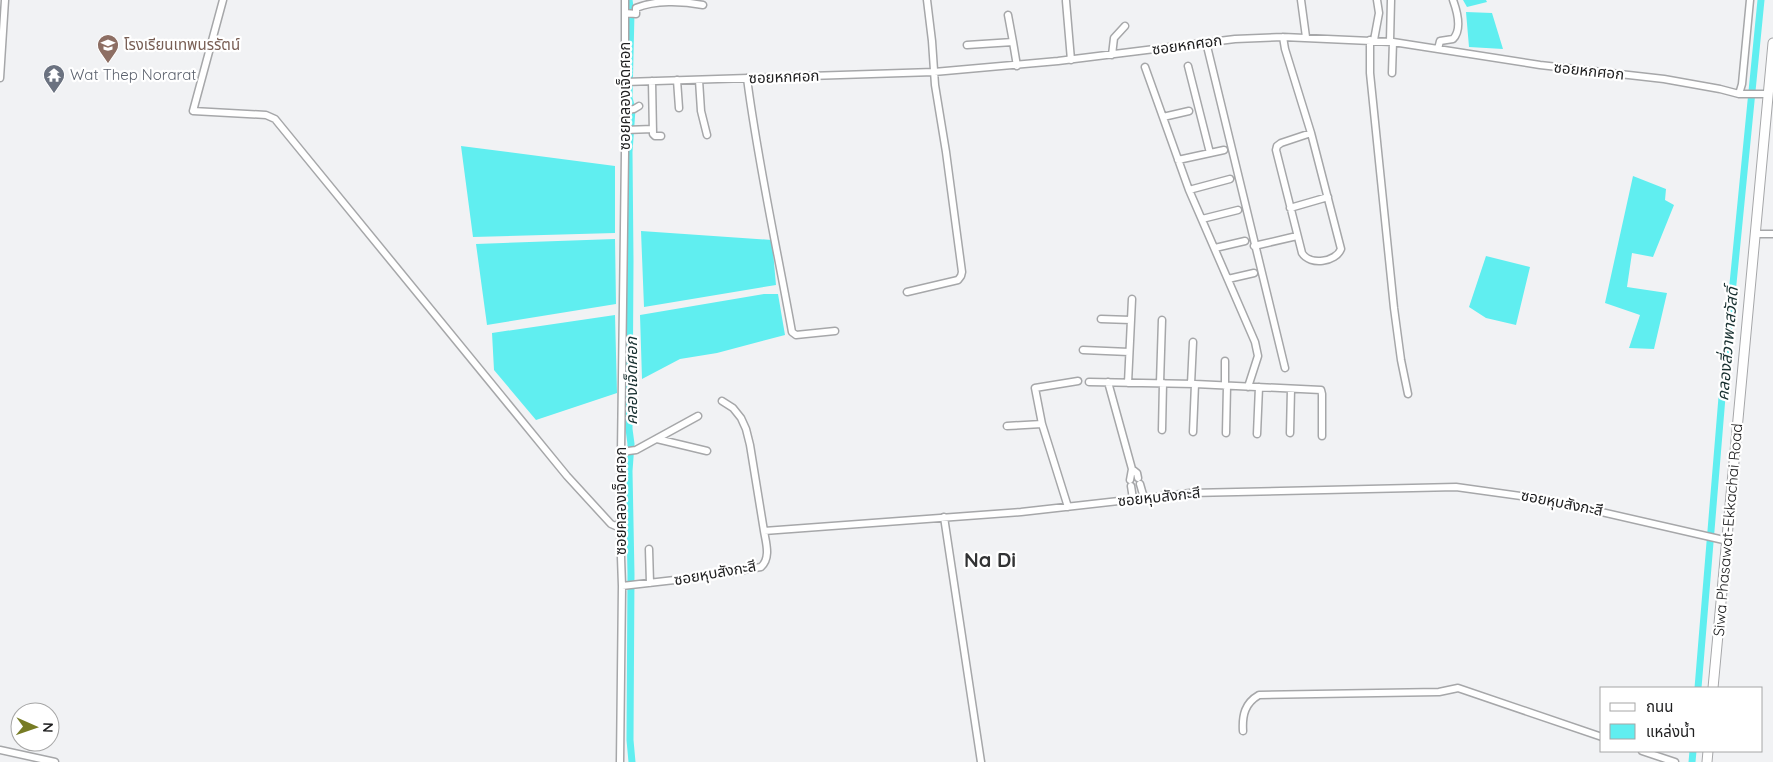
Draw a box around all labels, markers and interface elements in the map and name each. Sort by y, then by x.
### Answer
street label: ซอยหกศอก [1151,30,1223,59]
school or university icon: โรงเรียนเทพนรรัตน์ [96,33,120,64]
place label: โรงเรียนเทพนรรัตน์ [124,35,240,54]
street label: ซอยคลองเจ็ดศอก [615,42,634,150]
street label: ซอยหกศอก [1553,57,1625,84]
temple icon: Wat Thep Norarat [42,63,66,94]
place label: Wat Thep Norarat [70,65,196,84]
street label: ซอยหกศอก [748,66,820,87]
water label: คลองสี่วาพาสวัสดิ์ [1711,282,1742,402]
water label: คลองเจ็ดศอก [621,336,641,425]
street label: Siwa Phasawat-Ekkachai Road [1709,423,1746,637]
street label: ซอยคลองเจ็ดศอก [611,447,630,555]
street label: ซอยหุบสังกะสี [1117,483,1202,510]
street label: ซอยหุบสังกะสี [1520,485,1605,520]
district label: Na Di [964,547,1016,572]
street label: ซอยหุบสังกะสี [672,556,758,589]
legend [1600,687,1763,752]
text: ถนน [1646,697,1673,716]
north arrow [10,702,60,752]
text: แหล่งน้ำ [1646,721,1695,741]
text: N [39,722,57,733]

